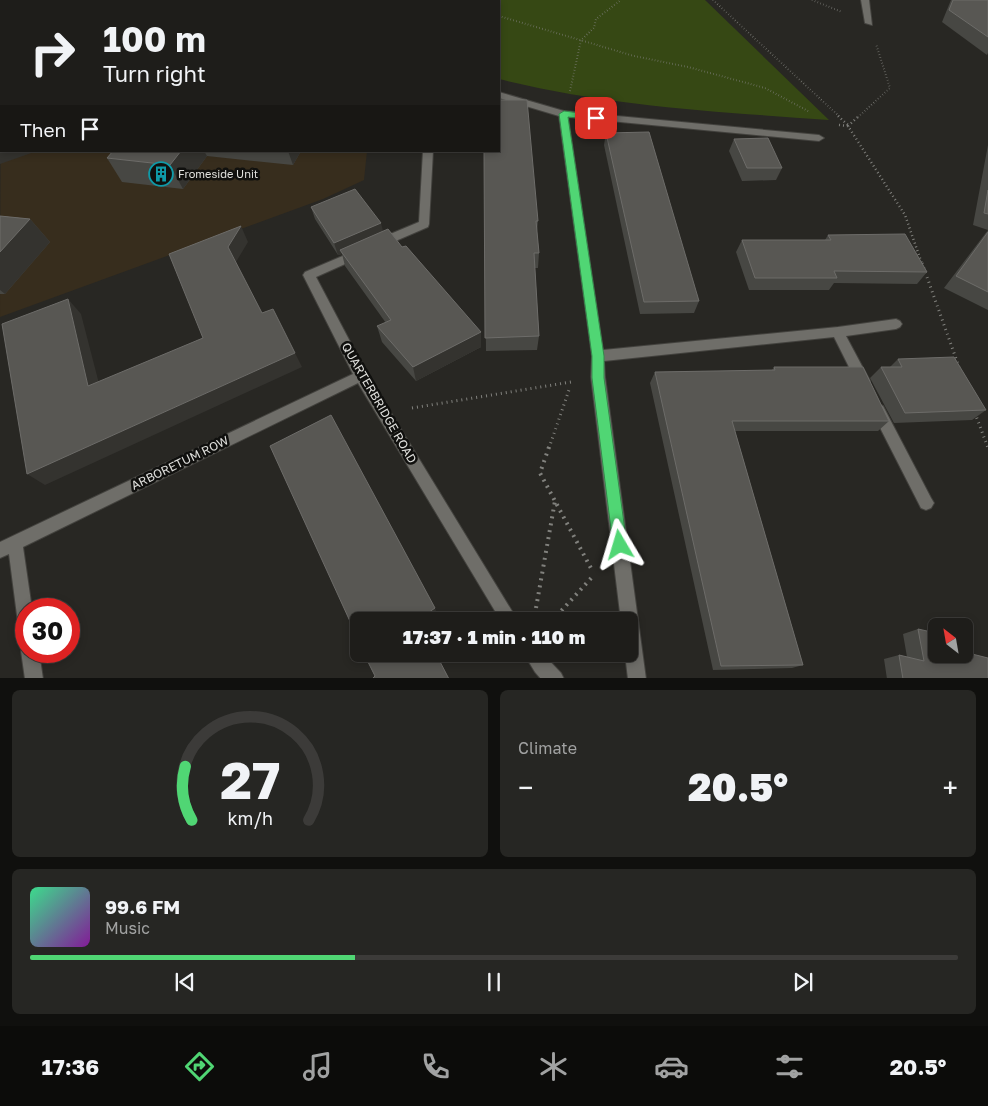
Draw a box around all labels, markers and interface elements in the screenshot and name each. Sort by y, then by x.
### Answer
text: 100 m [103,18,206,60]
icon: right [20,20,85,85]
text: Turn right [103,60,206,87]
pin [575,97,617,139]
icon: arrive [582,104,610,132]
icon: arrive [76,115,104,143]
text: Then [20,118,66,141]
building icon: Fromeside Unit [148,161,174,187]
place label: Fromeside Unit [178,167,258,180]
street label: QUARTERBRIDGE ROAD [339,340,420,466]
street label: ARBORETUM ROW [129,432,231,493]
position arrow [593,518,645,570]
speed limit sign: 30 [15,598,80,663]
north arrow [928,618,972,662]
map controls [928,618,973,663]
text: 17:37 · 1 min · 110 m [403,625,585,648]
text: Climate [518,738,577,758]
text: 27 [220,748,280,810]
text: 20.5° [688,764,788,809]
text: − [518,771,533,804]
text: + [943,771,958,804]
text: km/h [227,807,273,829]
text: 99.6 FM [105,895,180,918]
text: Music [105,918,150,938]
icon: previous [171,968,199,996]
icon: pause [480,968,508,996]
icon: next [789,968,817,996]
icon: directions [182,1049,217,1084]
icon: music [300,1049,335,1084]
icon: phone [418,1049,453,1084]
icon: climate [536,1049,571,1084]
icon: car [654,1049,689,1084]
icon: filters [772,1049,807,1084]
text: 17:36 [41,1053,99,1080]
text: 20.5° [890,1053,946,1080]

